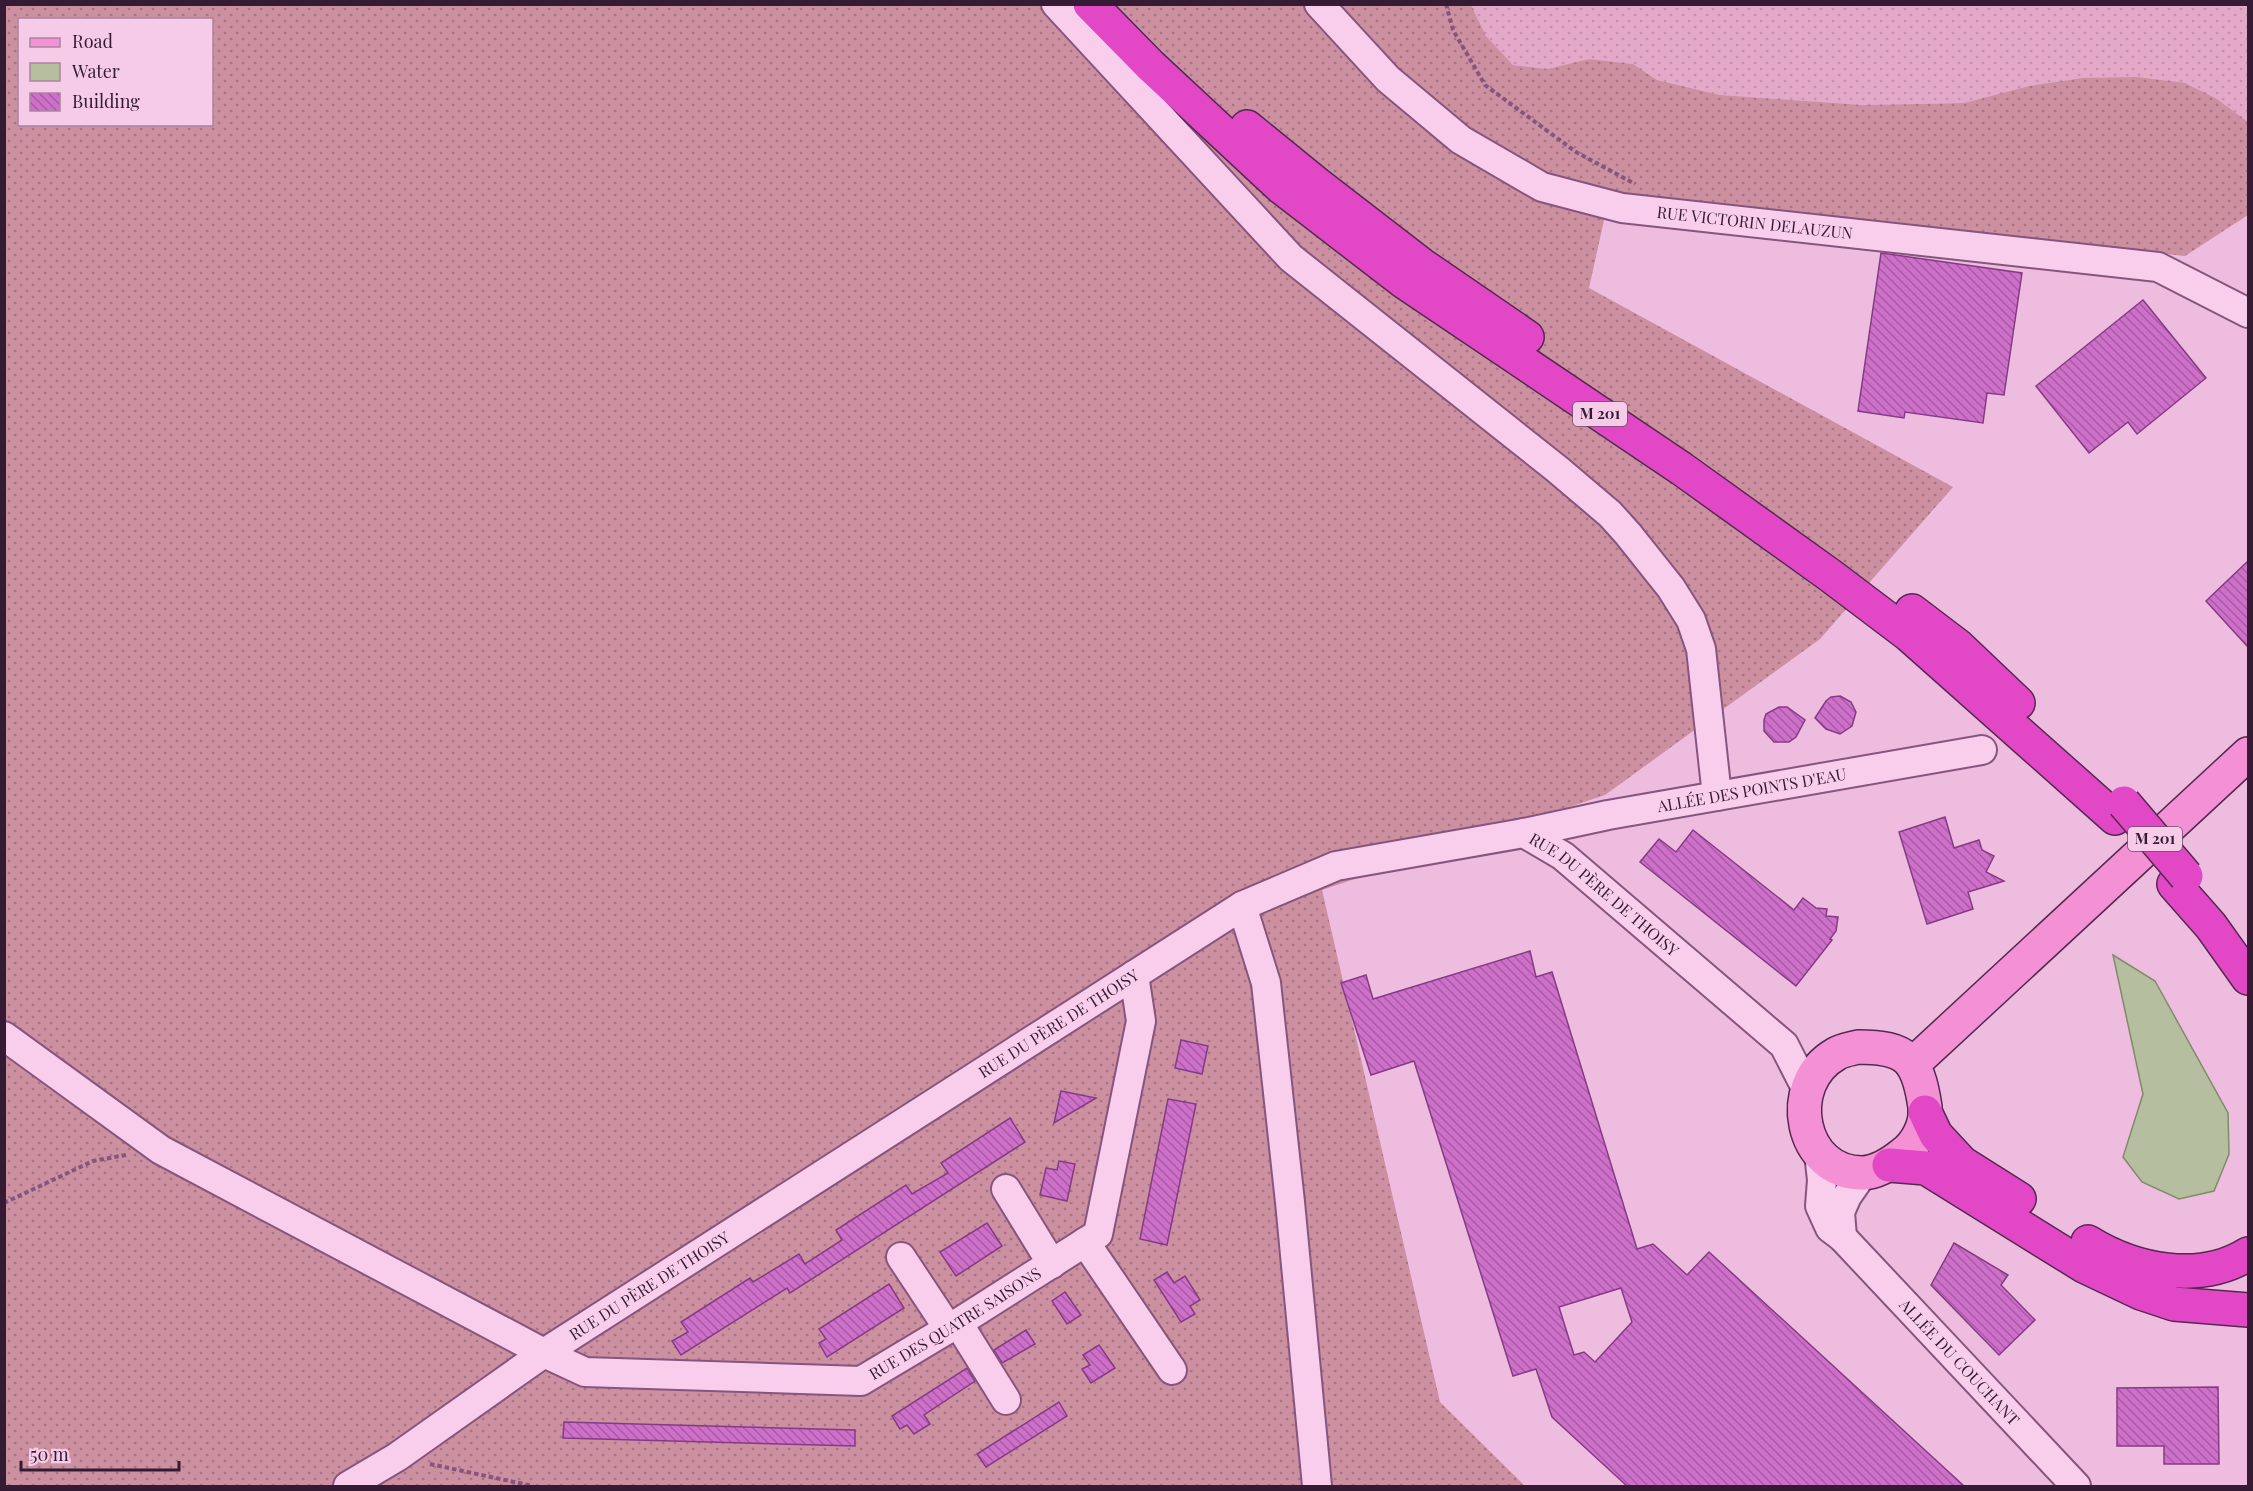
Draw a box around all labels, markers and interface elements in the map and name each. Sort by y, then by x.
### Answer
legend [18,18,213,126]
text: Road [72,29,113,53]
text: Water [71,59,120,83]
text: Building [72,89,140,113]
street label: RUE VICTORIN DELAUZUN [1656,201,1854,243]
road number: M 201 [1573,402,1627,426]
street label: ALLÉE DES POINTS D'EAU [1655,763,1848,816]
road number: M 201 [2128,827,2182,851]
street label: RUE DU PÈRE DE THOISY [1526,828,1684,961]
street label: RUE DU PÈRE DE THOISY [974,964,1143,1082]
street label: RUE DU PÈRE DE THOISY [565,1226,734,1344]
street label: RUE DES QUATRE SAISONS [865,1262,1045,1384]
street label: ALLÉE DU COUCHANT [1895,1293,2024,1429]
scale bar [21,1434,178,1472]
text: 50 m [30,1442,69,1466]

